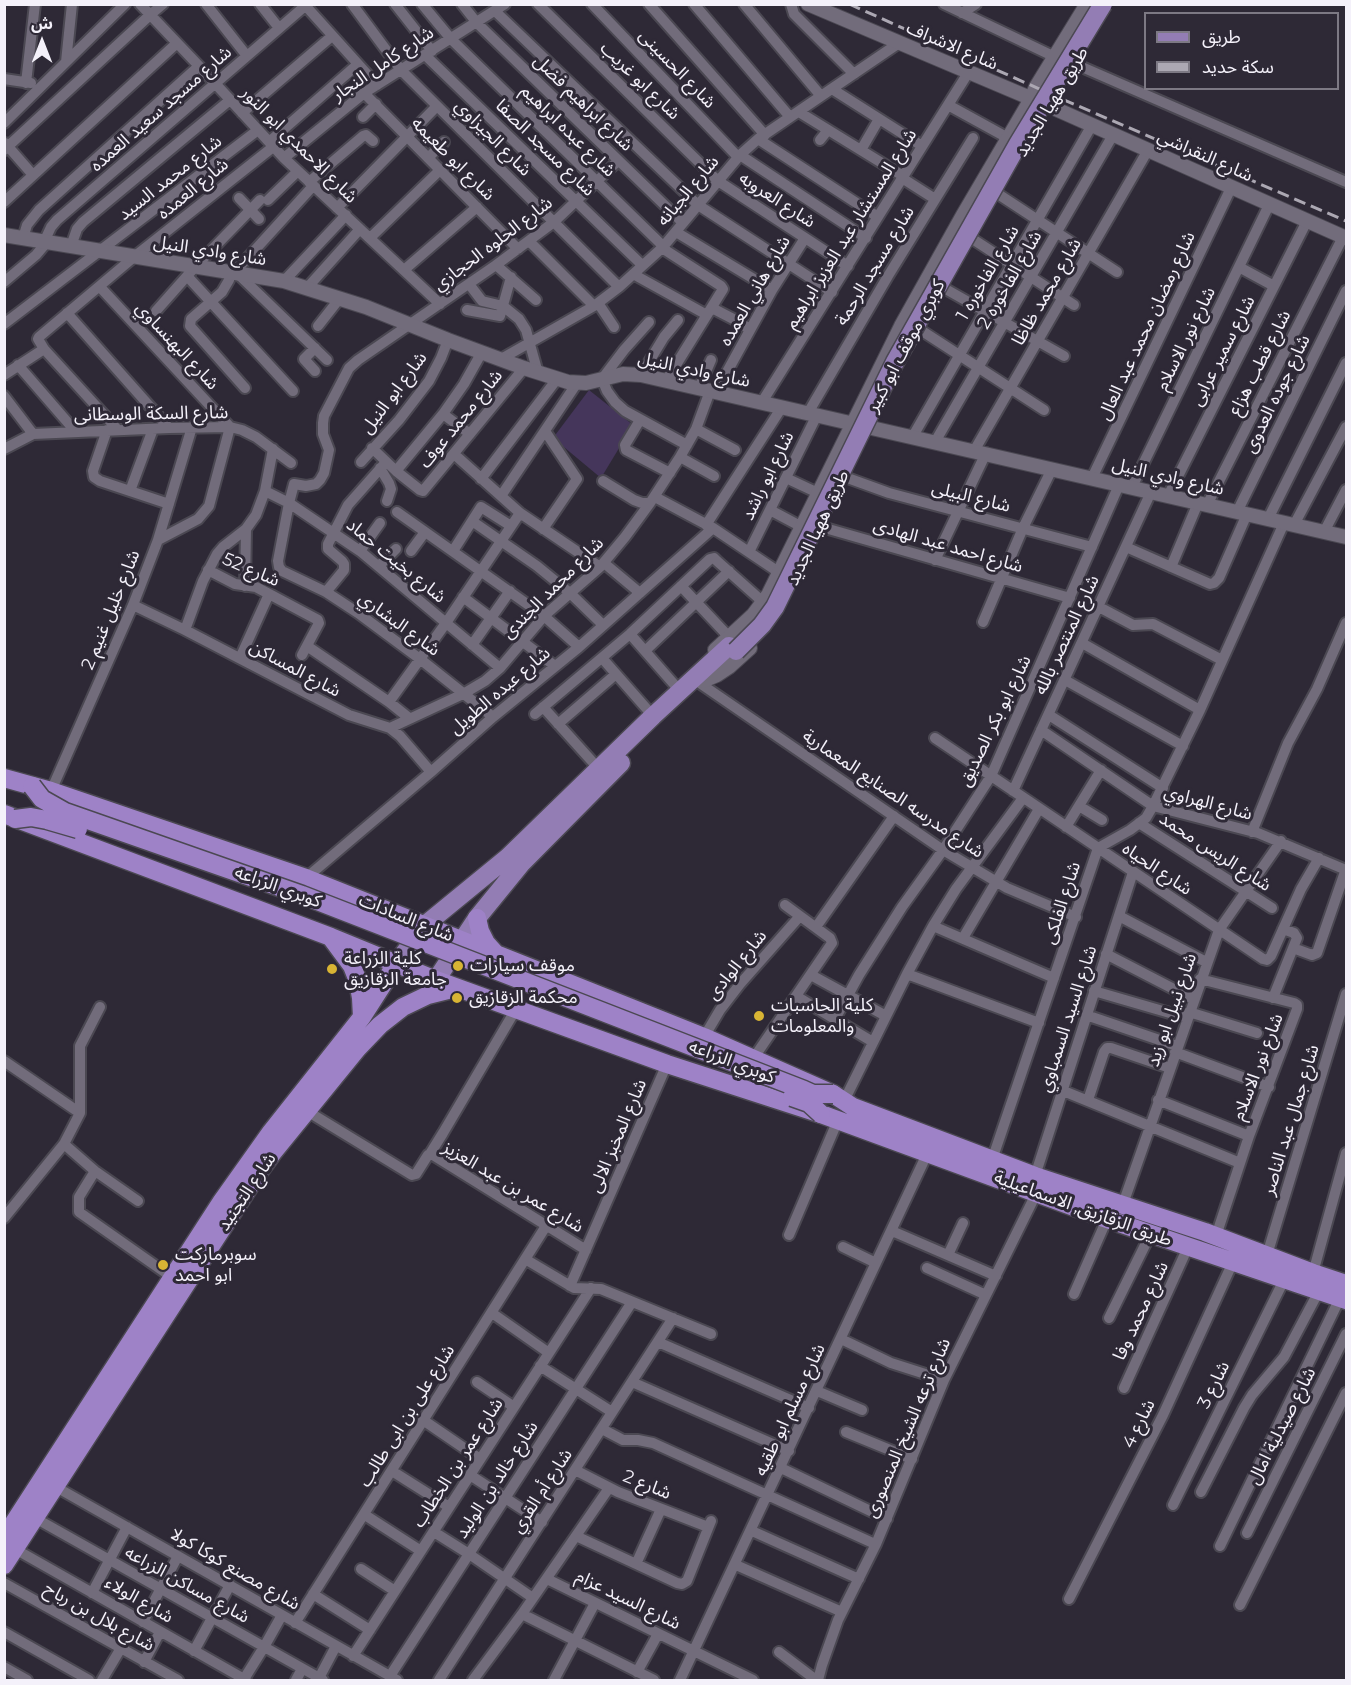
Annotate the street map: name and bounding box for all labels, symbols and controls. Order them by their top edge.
north arrow [12,12,72,72]
legend [1144,12,1339,90]
text: ش [31,14,53,33]
street label: شارع الاشراف [903,17,1001,75]
street label: شارع كامل النجار [328,22,438,106]
street label: شارع الحسينى [634,25,720,113]
text: طريق [1202,26,1241,48]
street label: شارع ابو غريب [596,38,684,124]
street label: شارع مسجد سعيد العمده [86,42,236,176]
street label: طريق ههيا الجديد [1011,43,1093,161]
street label: شارع ابراهيم فضل [529,50,637,156]
text: سكة حديد [1202,56,1274,78]
street label: شارع عبده ابراهيم [516,80,620,182]
street label: شارع الاحمدي ابو النور [236,82,362,208]
street label: شارع الجيزاوي [450,95,536,181]
street label: شارع مسجد الصفا [491,95,599,201]
street label: شارع ابو طعيمه [407,113,499,205]
street label: شارع المستشار عبد العزيز ابراهيم [780,125,922,333]
street label: شارع النقراشي [1154,125,1256,187]
street label: شارع محمد السيد [114,131,226,225]
street label: شارع الجبانه [652,151,724,231]
street label: شارع العمده [153,154,233,224]
street label: شارع العروبه [735,167,819,233]
street label: شارع الحلوه الحجازي [429,192,557,296]
street label: شارع مسجد الرحمة [831,202,919,330]
street label: شارع الفاخوره 1 [952,222,1024,324]
street label: شارع الفاخوره 2 [973,227,1047,333]
street label: شارع رمضان محمد عبد العال [1094,228,1200,424]
street label: شارع وادي النيل [152,231,268,271]
street label: شارع هاني العمده [715,232,795,350]
street label: شارع محمد ظاظا [1008,235,1086,349]
street label: كوبري موقف ابو كبير [862,276,950,416]
street label: شارع نور الاسلام [1152,284,1220,394]
street label: شارع سمير عرابى [1186,292,1260,410]
street label: شارع البهنساوي [131,297,223,395]
street label: شارع قطب هزاع [1224,307,1296,419]
street label: شارع جوده العدوى [1239,331,1315,457]
street label: شارع ابو النيل [356,348,432,438]
street label: شارع وادي النيل [636,348,752,392]
street label: شارع محمد عوف [415,365,507,473]
street label: شارع السكة الوسطانى [74,402,228,426]
street label: شارع ابو راشد [737,428,799,524]
street label: شارع وادي النيل [1110,454,1226,500]
street label: طريق ههيا الجديد [782,467,854,589]
street label: شارع البيلى [929,477,1013,517]
street label: شارع بخيت حماد [342,514,450,608]
street label: شارع احمد عبد الهادى [871,514,1025,578]
street label: شارع محمد الجندى [498,533,608,643]
street label: شارع خليل غنيم 2 [77,547,145,673]
street label: شارع 52 [219,548,283,592]
street label: شارع المنتصر بالله [1030,572,1104,698]
street label: شارع البشاري [354,587,444,661]
street label: شارع المساكن [246,636,344,702]
street label: شارع عبده الطويل [445,642,555,740]
street label: شارع ابو بكر الصديق [954,652,1036,790]
street label: شارع مدرسه الصنايع المعمارية [798,725,988,863]
street label: شارع الهراوي [1161,781,1255,825]
street label: شارع الريس محمد [1155,808,1275,896]
street label: شارع الحياه [1118,838,1196,900]
street label: شارع الفلكى [1039,859,1085,947]
street label: كوبري الزراعه [232,861,324,913]
street label: شارع السادات [356,889,456,947]
street label: شارع الوادى [702,926,772,1004]
street label: شارع السيد السمباوي [1034,943,1102,1095]
place label: كلية الزراعة جامعة الزقازيق [344,948,447,990]
street label: شارع نبيل ابو زيد [1142,950,1202,1070]
place label: موقف سيارات [470,955,575,977]
marker: موقف سيارات [451,959,465,973]
marker: كلية الزراعة جامعة الزقازيق [325,962,339,976]
place label: محكمة الزقازيق [469,987,578,1009]
marker: محكمة الزقازيق [450,991,464,1005]
place label: كلية الحاسبات والمعلومات [771,995,873,1038]
marker: كلية الحاسبات والمعلومات [752,1009,766,1023]
street label: شارع نور الاسلام [1228,1010,1288,1124]
street label: كوبري الزراعه [686,1036,778,1088]
street label: شارع جمال عبد الناصر [1258,1042,1324,1198]
street label: شارع المخبز الالى [584,1076,652,1196]
street label: شارع عمر بن عبد العزيز [439,1136,587,1238]
street label: شارع التجنيد [213,1149,281,1235]
street label: طريق الزقازيق, الاسماعيلية [991,1167,1175,1251]
place label: سوبرماركت ابو احمد [175,1244,257,1286]
marker: سوبرماركت ابو احمد [156,1258,170,1272]
street label: شارع محمد وفا [1109,1258,1173,1364]
street label: شارع ترعه الشيخ المنصورى [860,1335,956,1521]
street label: شارع مسلم ابو طقيه [750,1340,830,1480]
street label: شارع على بن ابى طالب [354,1341,460,1491]
street label: شارع 3 [1193,1358,1235,1412]
street label: شارع صيدلية امال [1243,1364,1321,1488]
street label: شارع عمر بن الخطاب [408,1394,508,1532]
street label: شارع 4 [1118,1396,1160,1452]
street label: شارع خالد بن الوليد [451,1417,543,1543]
street label: شارع أم القري [507,1445,577,1537]
street label: شارع 2 [620,1466,674,1504]
street label: شارع مصنع كوكا كولا [166,1523,304,1615]
street label: شارع مساكن الزراعه [121,1542,253,1628]
street label: شارع السيد عزام [572,1565,684,1635]
street label: شارع الولاء [101,1572,177,1628]
street label: شارع بلال بن رباح [40,1578,158,1656]

